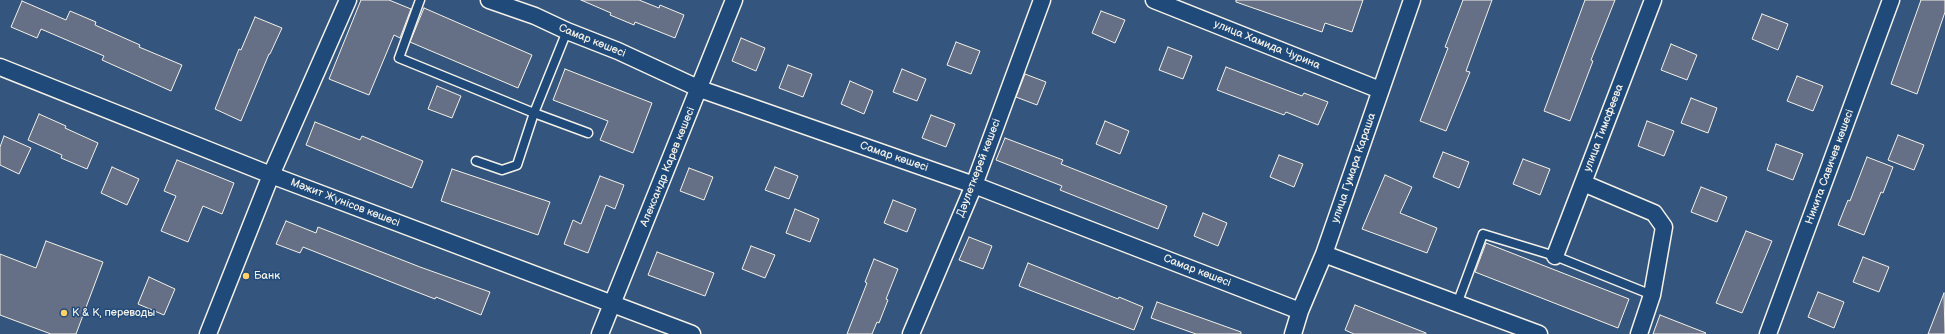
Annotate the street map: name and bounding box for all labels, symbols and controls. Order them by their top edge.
street label: улица Хамида Чурина [1212,18,1322,72]
street label: Самар көшесі [556,22,628,60]
street label: улица Тимофеева [1581,82,1627,174]
street label: Александр Карев көшесі [638,105,698,229]
street label: Никита Савичев көшесі [1803,108,1857,226]
street label: улица Гумара Караша [1329,111,1379,225]
street label: Дәулеткерей көшесі [954,117,1004,219]
street label: Самар көшесі [858,139,930,175]
street label: Мәжит Жүнісов көшесі [288,176,402,230]
street label: Самар көшесі [1161,252,1233,290]
place label: Банк [254,269,280,283]
marker: Банк [241,271,251,281]
place label: K & K, переводы [72,306,155,320]
marker: K & K, переводы [59,308,69,318]

